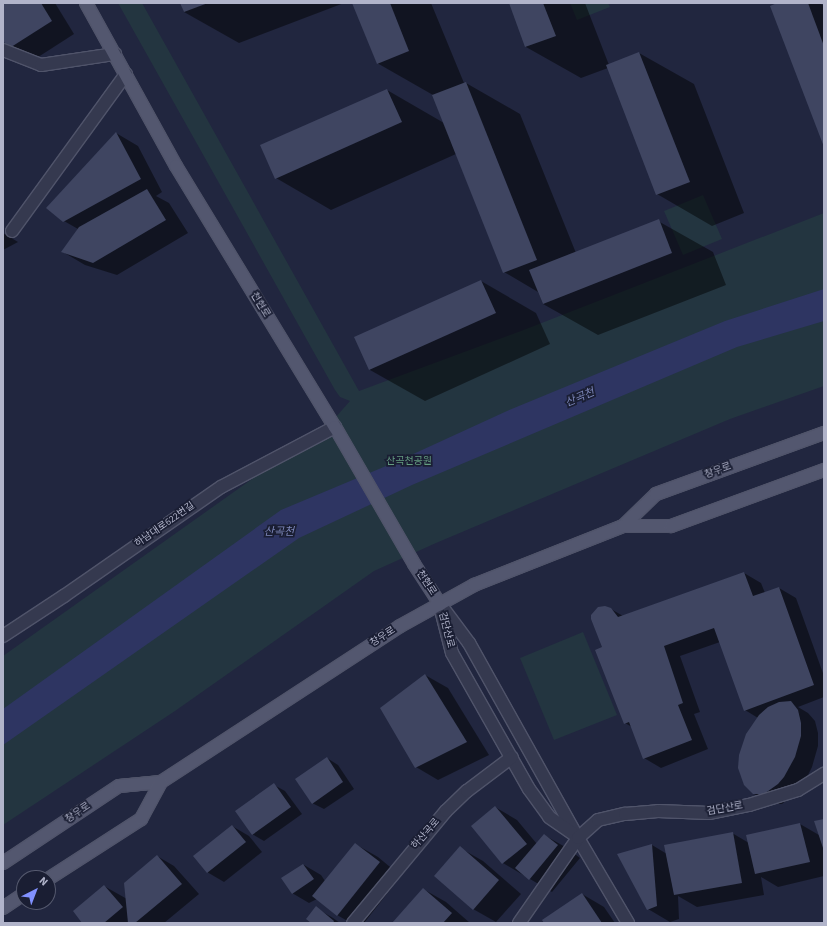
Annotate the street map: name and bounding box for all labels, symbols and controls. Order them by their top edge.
street label: 천현로 [248,290,272,320]
water label: 산곡천 [563,386,597,410]
park label: 산곡천공원 [386,456,432,468]
street label: 창우로 [703,461,733,481]
street label: 하남대로622번길 [133,500,197,550]
water label: 산곡천 [264,525,294,539]
street label: 천현로 [413,568,439,598]
street label: 검단산로 [436,611,456,649]
street label: 창우로 [368,624,398,650]
street label: 창우로 [63,800,93,826]
street label: 검단산로 [706,800,744,818]
street label: 하산곡로 [409,816,443,852]
north arrow [16,870,56,910]
text: N [36,873,51,889]

